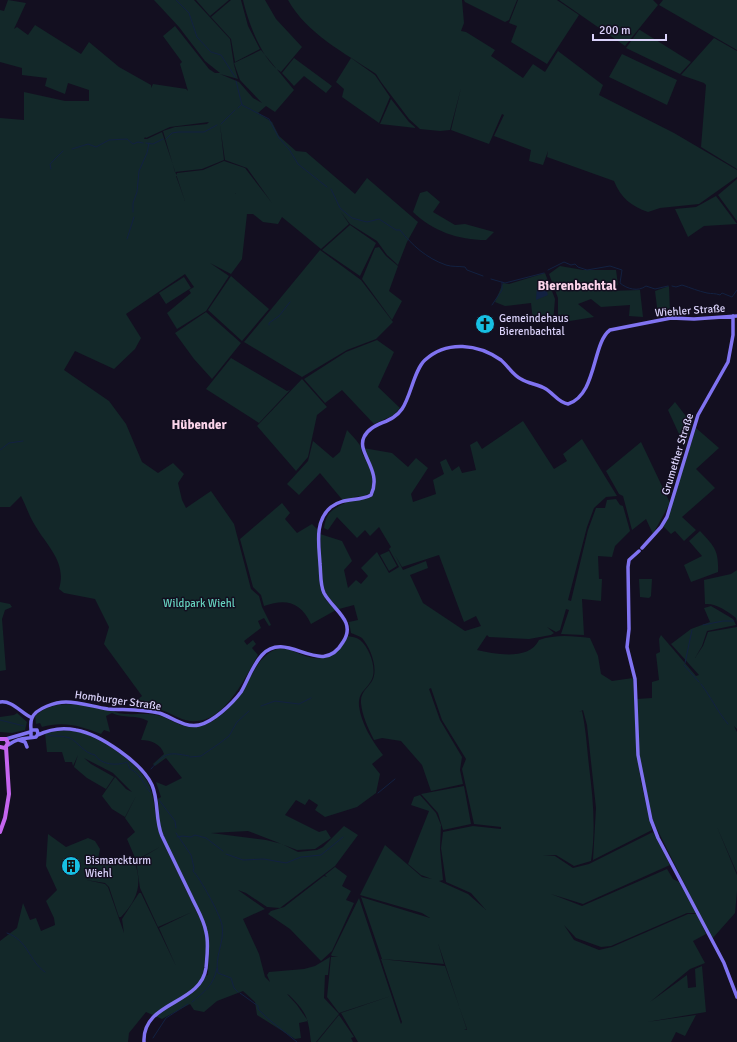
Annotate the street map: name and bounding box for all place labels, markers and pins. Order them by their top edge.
place label: Gemeindehaus Bierenbachtal [499,312,569,338]
church icon: Gemeindehaus Bierenbachtal [474,313,496,335]
place label: Bismarckturm Wiehl [85,854,151,880]
building icon: Bismarckturm Wiehl [60,855,82,877]

